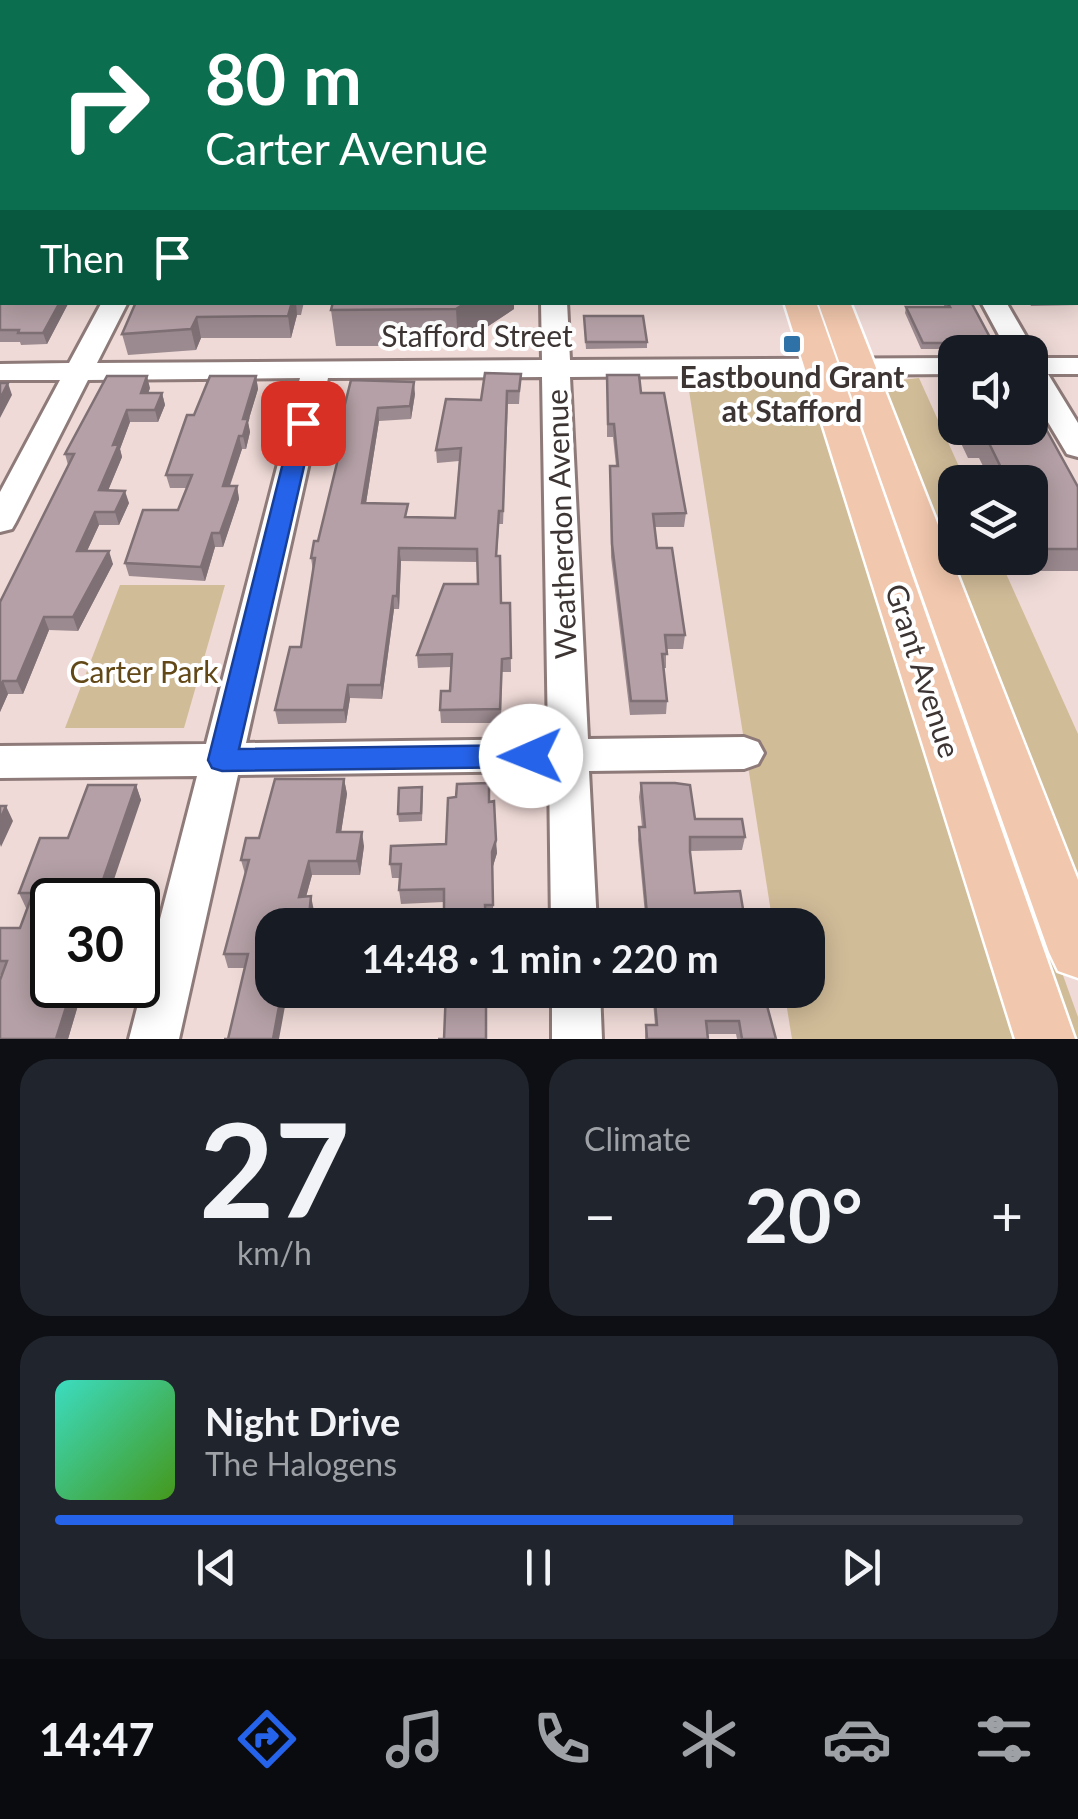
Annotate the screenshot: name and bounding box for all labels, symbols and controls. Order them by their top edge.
text: 80 m [205,36,362,120]
icon: right [40,40,170,170]
text: Carter Avenue [205,121,488,175]
icon: arrive [145,230,200,285]
text: Then [40,235,125,281]
street label: Stafford Street [381,317,573,353]
marker: Eastbound Grant at Stafford [781,333,803,355]
map controls [938,335,1048,575]
button: sound [938,335,1048,445]
place label: Eastbound Grant at Stafford [680,358,904,428]
pin [261,381,346,466]
street label: Weatherdon Avenue [537,388,583,660]
icon: arrive [276,396,331,451]
button: layers [938,465,1048,575]
street label: Grant Avenue [879,579,969,762]
park label: Carter Park [70,653,219,689]
position arrow [479,704,583,808]
speed limit sign: 30 [30,878,160,1008]
text: 14:48 · 1 min · 220 m [361,935,719,981]
text: 27 [199,1090,350,1246]
text: Climate [584,1119,691,1158]
text: 20° [744,1169,863,1259]
text: − [584,1182,616,1248]
text: + [991,1182,1023,1248]
text: km/h [237,1233,312,1272]
text: Night Drive [205,1398,400,1444]
text: The Halogens [205,1444,397,1483]
icon: previous [189,1540,244,1595]
icon: pause [511,1540,566,1595]
icon: next [834,1540,889,1595]
icon: directions [232,1704,302,1774]
icon: music [380,1704,450,1774]
icon: phone [527,1704,597,1774]
icon: climate [674,1704,744,1774]
icon: car [822,1704,892,1774]
icon: filters [969,1704,1039,1774]
text: 14:47 [39,1712,155,1766]

